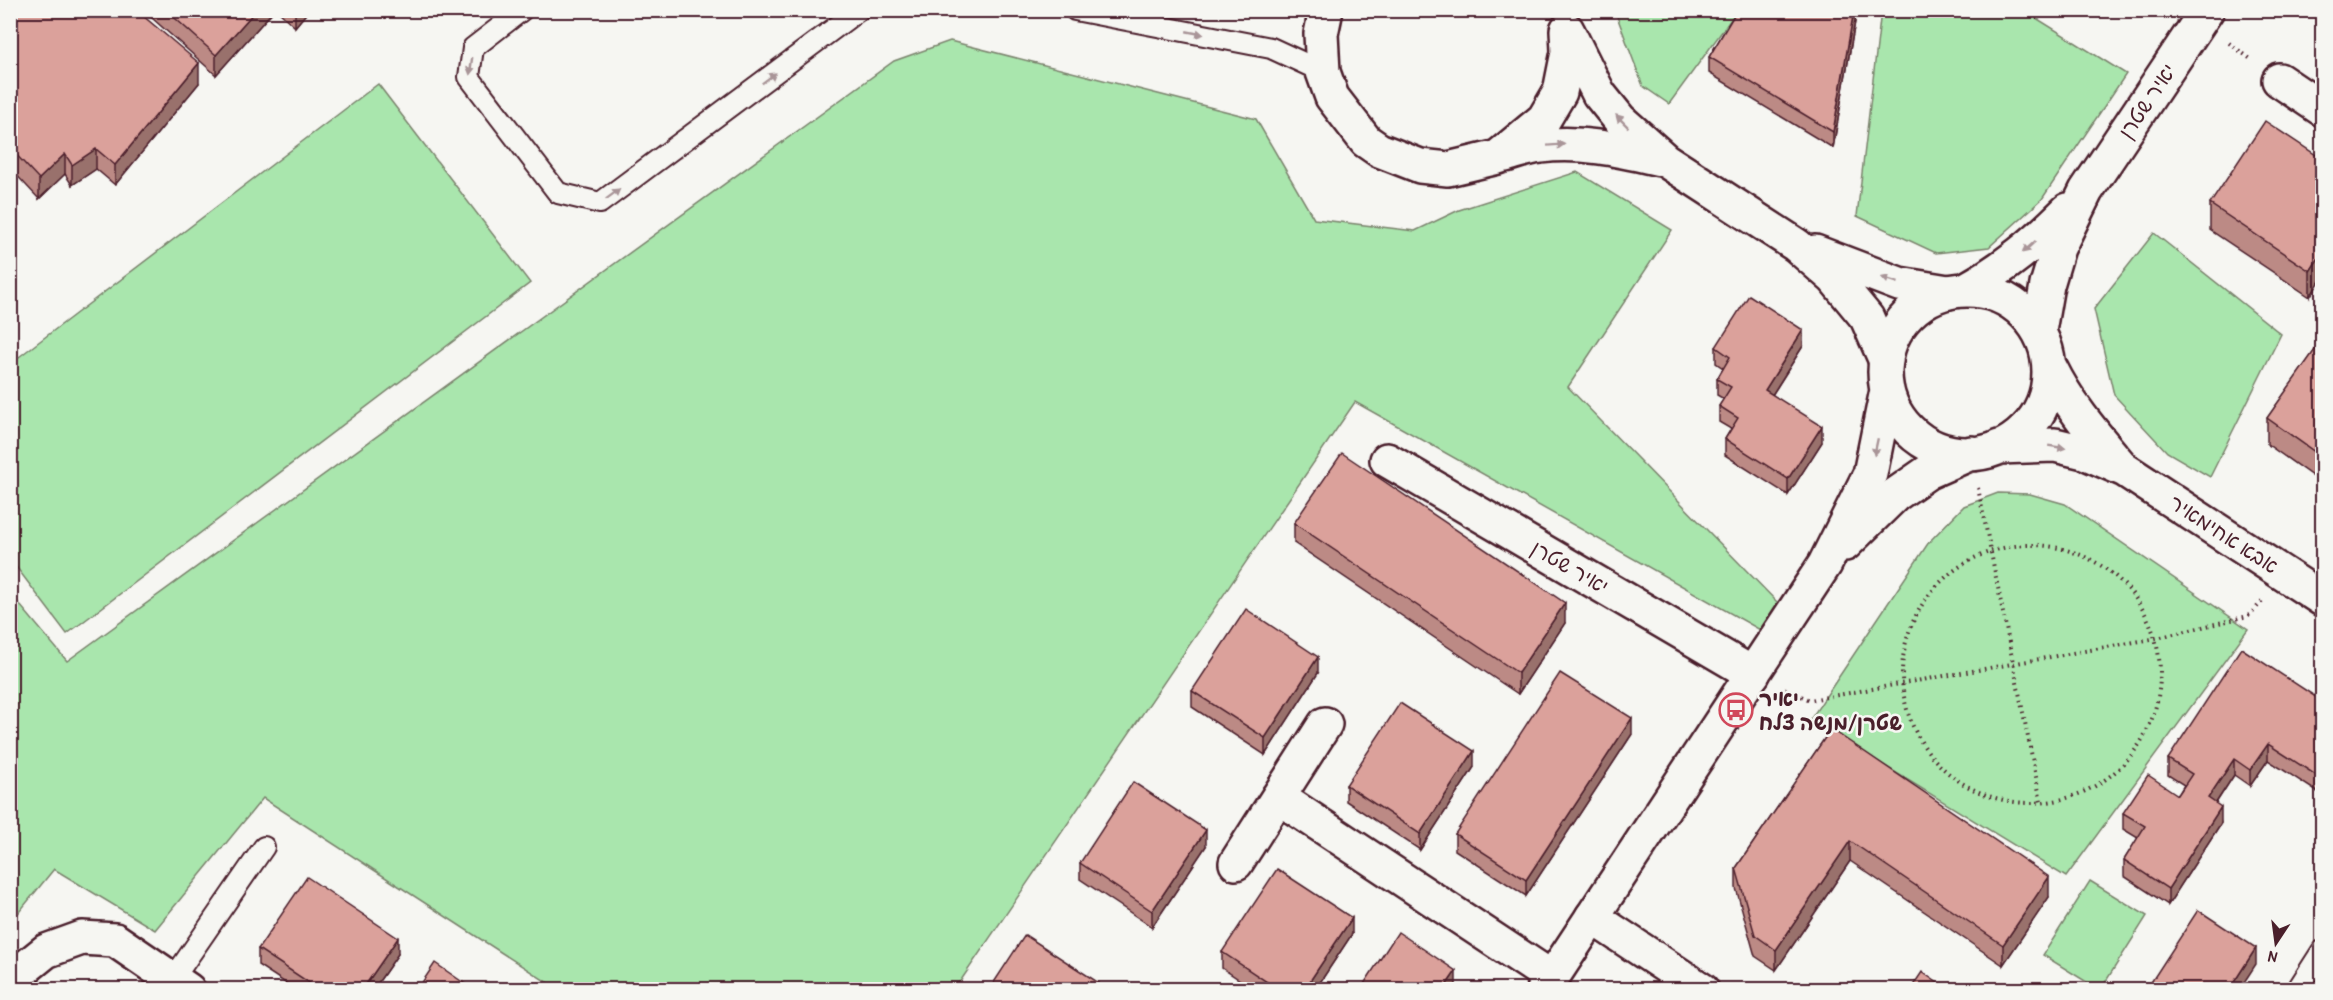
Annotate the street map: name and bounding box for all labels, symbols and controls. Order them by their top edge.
one-way arrow [1185,29,1204,38]
one-way arrow [466,57,476,76]
street label: יאיר שטרן [2111,58,2183,144]
one-way arrow [762,72,777,84]
one-way arrow [1615,114,1629,128]
one-way arrow [1546,140,1565,150]
one-way arrow [604,188,620,200]
one-way arrow [2022,240,2037,254]
one-way arrow [1881,275,1899,285]
one-way arrow [1870,438,1880,456]
one-way arrow [2048,442,2067,451]
street label: אבא אחימאיר [2164,488,2284,580]
street label: יאיר שטרן [1526,533,1614,601]
place label: יאיר שטרן/מנשה צלח [1759,684,1902,737]
bus stop icon: יאיר שטרן/מנשה צלח [1718,692,1754,728]
north arrow [2246,913,2306,973]
text: N [2266,946,2279,969]

